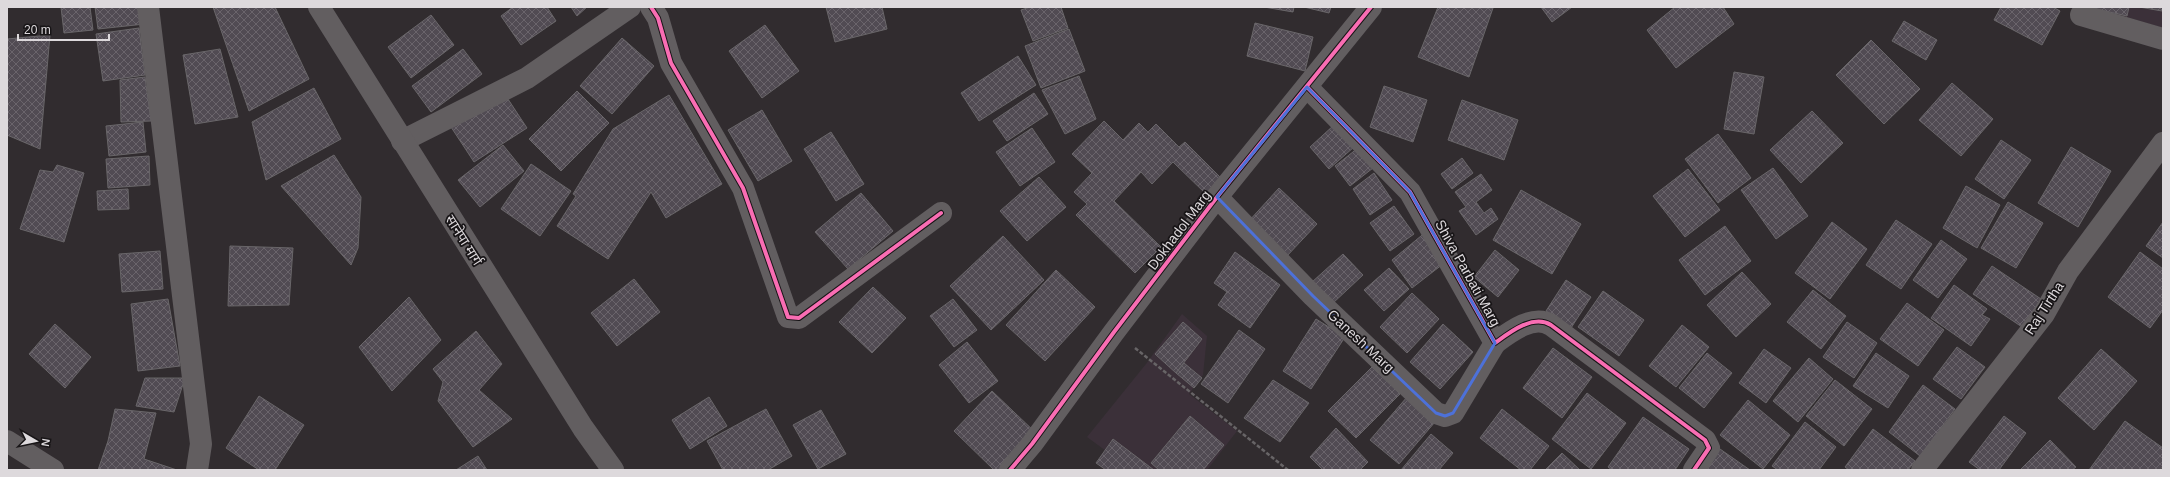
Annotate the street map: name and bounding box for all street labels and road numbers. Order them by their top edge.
street label: Dokhadol Marg [1144,187,1214,273]
street label: सानेपा मार्ग [442,211,487,269]
street label: Shiva Parbati Marg [1432,217,1504,329]
street label: Raj Tirtha [2021,278,2067,337]
street label: Ganesh Marg [1325,306,1397,376]

